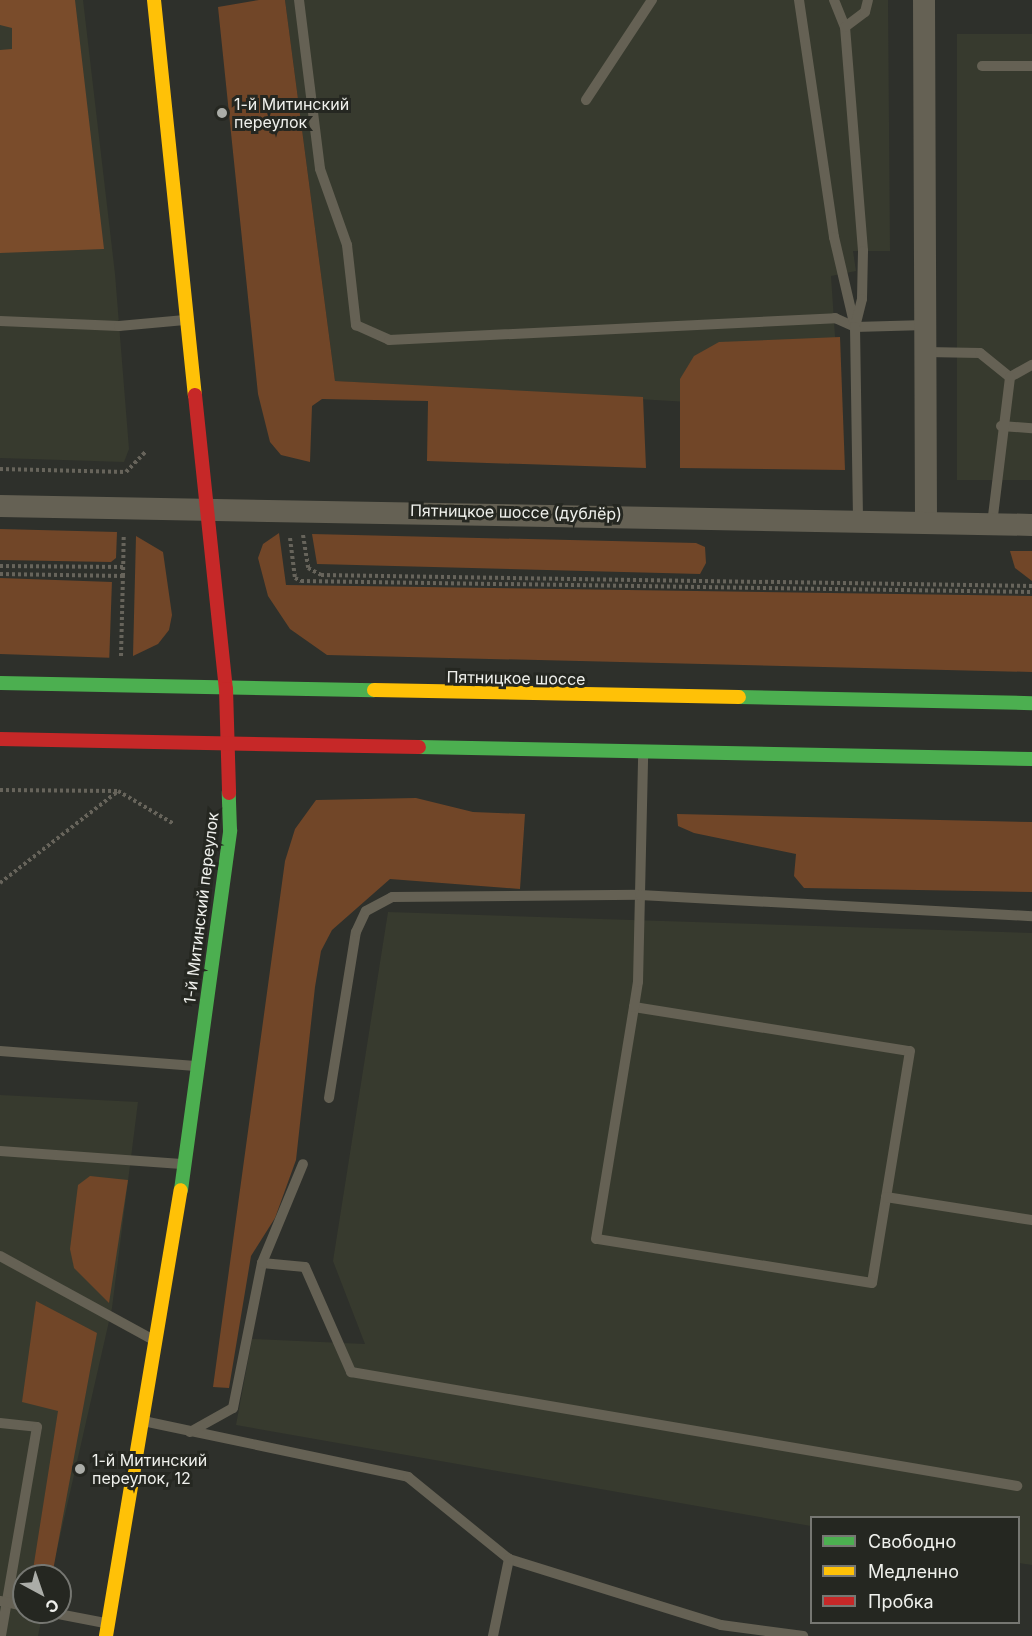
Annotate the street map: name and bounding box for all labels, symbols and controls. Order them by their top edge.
place label: 1-й Митинский переулок [234,94,349,132]
marker: 1-й Митинский переулок [215,106,229,120]
street label: Пятницкое шоссе (дублёр) [410,501,622,523]
street label: Пятницкое шоссе [446,667,586,689]
street label: 1-й Митинский переулок [180,811,222,1005]
place label: 1-й Митинский переулок, 12 [92,1450,207,1488]
marker: 1-й Митинский переулок, 12 [73,1462,87,1476]
legend [810,1516,1020,1624]
text: Свободно [868,1531,956,1552]
text: Медленно [868,1561,959,1582]
north arrow [12,1564,72,1624]
text: Пробка [868,1591,934,1612]
text: С [41,1595,63,1618]

